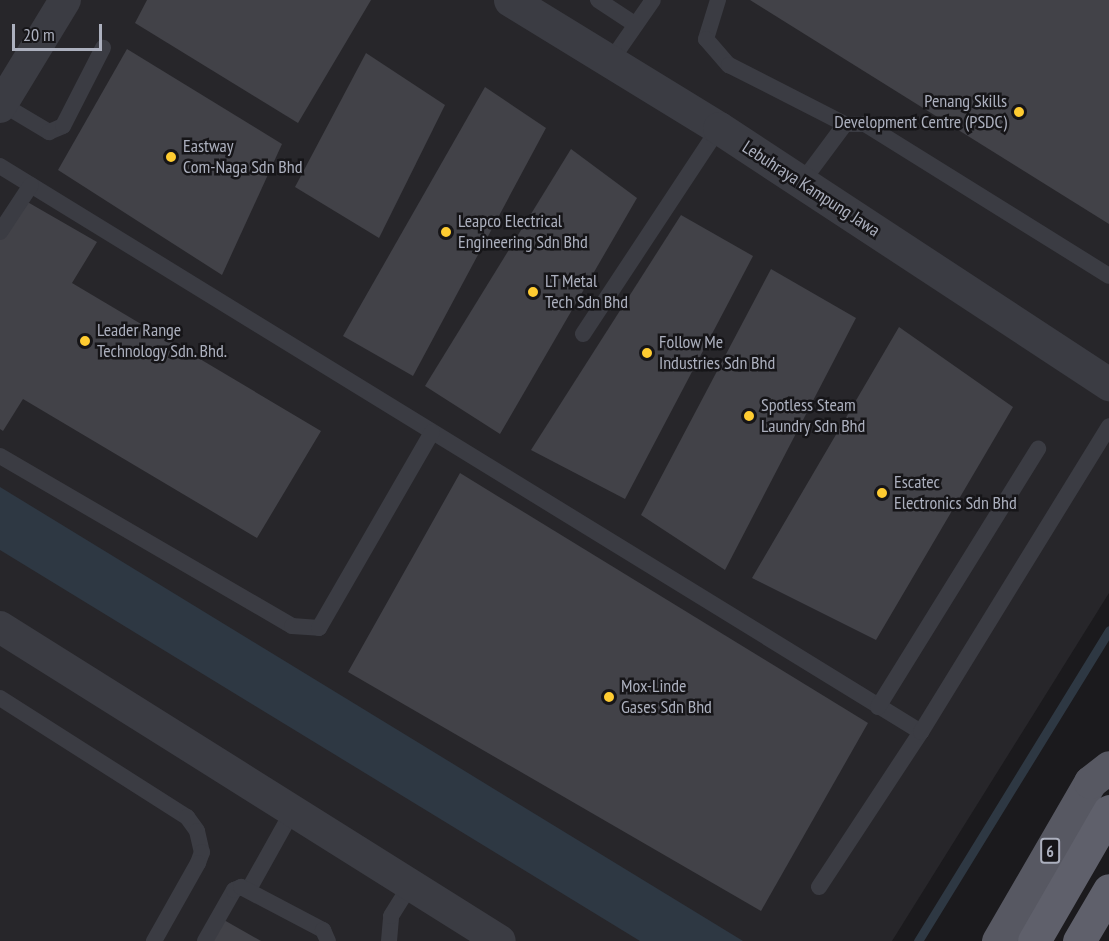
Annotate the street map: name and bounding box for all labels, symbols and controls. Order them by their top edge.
scale bar [15,12,105,50]
text: 20 m [23,23,55,46]
place label: Penang Skills Development Centre (PSDC) [834,91,1007,134]
marker: Penang Skills Development Centre (PSDC) [1012,105,1026,119]
place label: Eastway Com-Naga Sdn Bhd [183,136,303,178]
street label: Lebuhraya Kampung Jawa [738,137,884,241]
marker: Eastway Com-Naga Sdn Bhd [164,150,178,164]
place label: Leapco Electrical Engineering Sdn Bhd [458,211,588,254]
marker: Leapco Electrical Engineering Sdn Bhd [439,225,453,239]
place label: LT Metal Tech Sdn Bhd [545,271,628,314]
marker: LT Metal Tech Sdn Bhd [526,285,540,299]
place label: Leader Range Technology Sdn. Bhd. [97,320,229,362]
place label: Follow Me Industries Sdn Bhd [659,332,775,374]
marker: Leader Range Technology Sdn. Bhd. [78,334,92,348]
marker: Follow Me Industries Sdn Bhd [640,346,654,360]
place label: Spotless Steam Laundry Sdn Bhd [761,395,866,438]
marker: Spotless Steam Laundry Sdn Bhd [742,409,756,423]
place label: Escatec Electronics Sdn Bhd [894,472,1017,514]
marker: Escatec Electronics Sdn Bhd [875,486,889,500]
place label: Mox-Linde Gases Sdn Bhd [621,676,712,718]
marker: Mox-Linde Gases Sdn Bhd [602,690,616,704]
road number: 6 [1040,838,1060,864]

